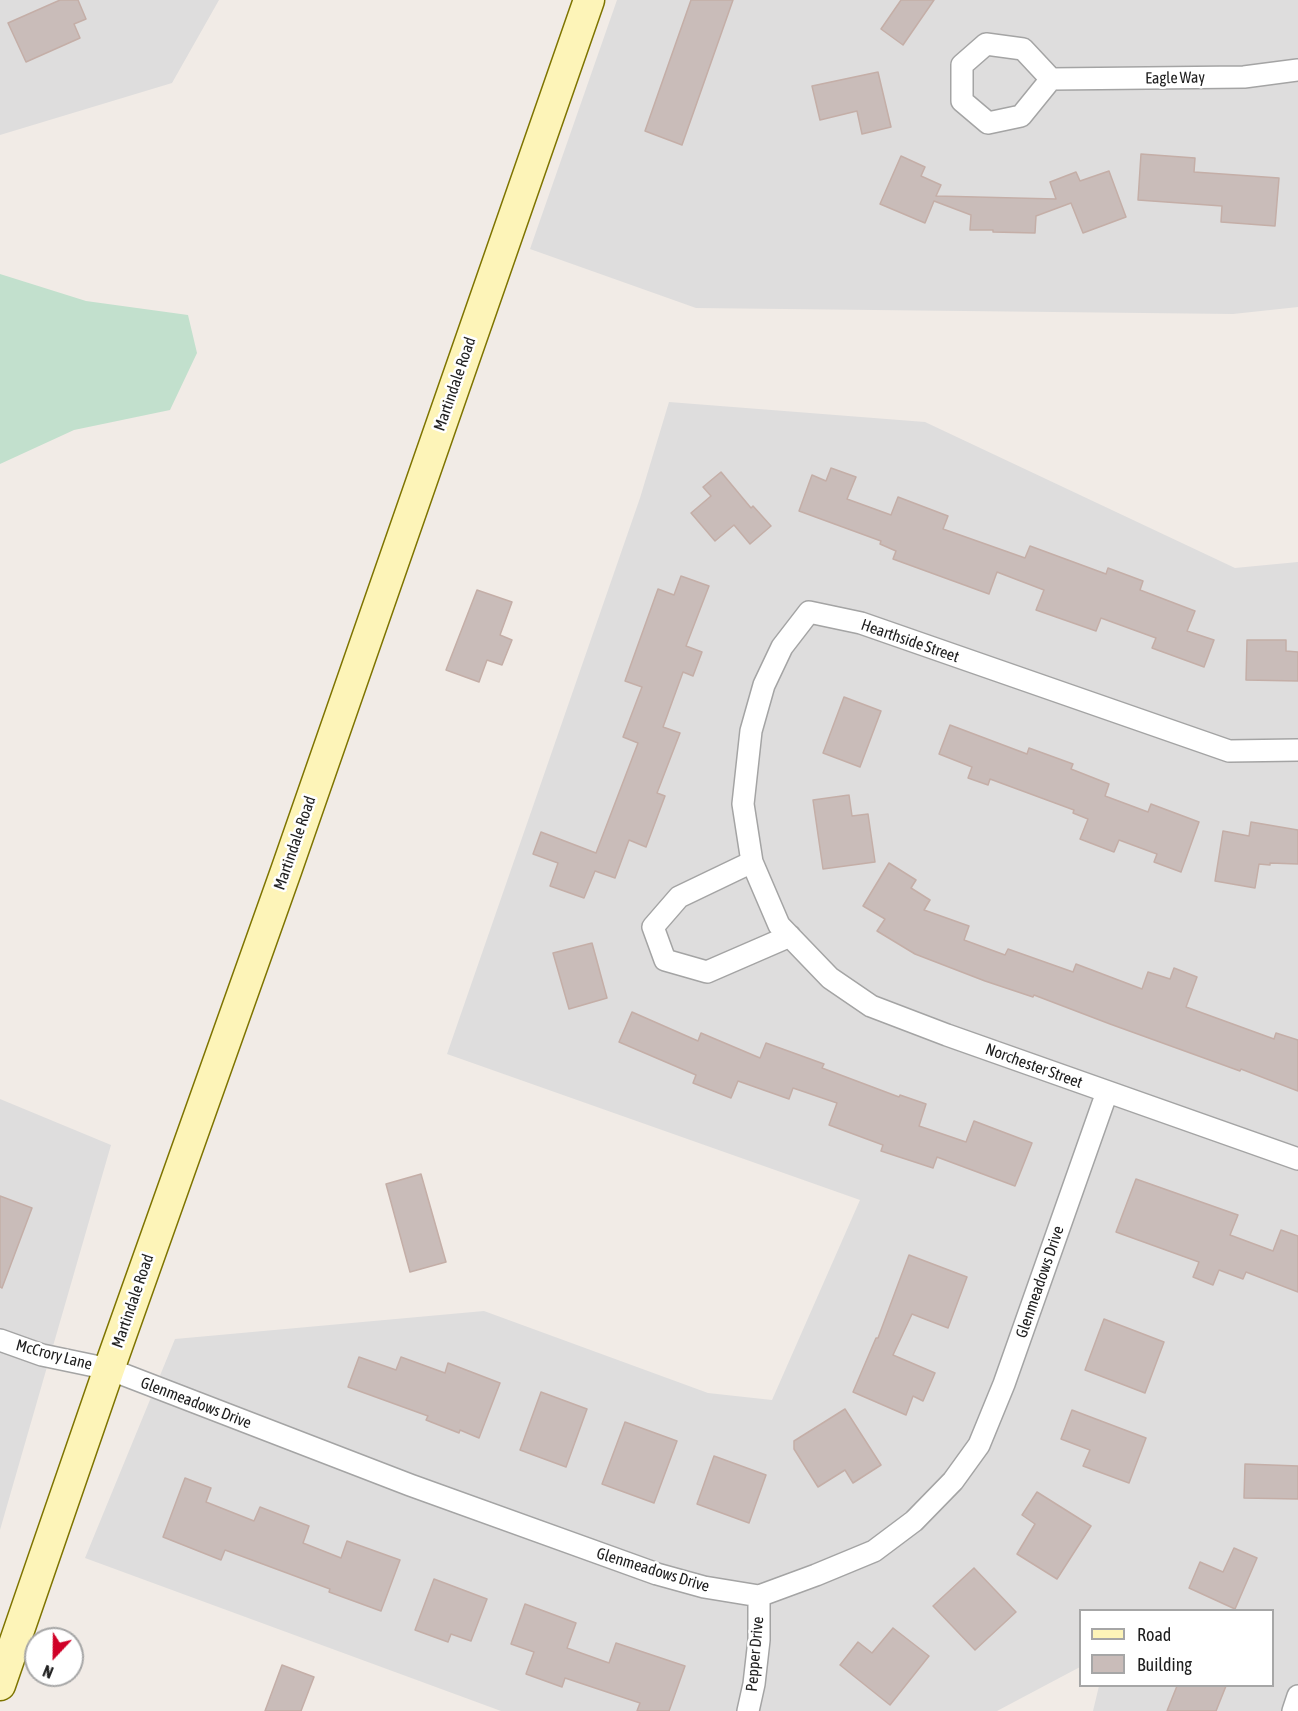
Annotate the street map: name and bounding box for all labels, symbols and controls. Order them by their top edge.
street label: Eagle Way [1145,68,1205,88]
street label: Martindale Road [430,335,480,433]
street label: Hearthside Street [858,615,962,667]
street label: Martindale Road [270,794,320,892]
street label: Norchester Street [983,1040,1085,1092]
street label: Glenmeadows Drive [1012,1223,1068,1341]
street label: Martindale Road [108,1252,158,1350]
street label: McCrory Lane [14,1336,94,1374]
street label: Glenmeadows Drive [138,1373,254,1433]
street label: Glenmeadows Drive [594,1544,712,1596]
legend [1079,1609,1274,1687]
street label: Pepper Drive [742,1616,768,1692]
text: Road [1137,1624,1171,1645]
north arrow [24,1627,84,1687]
text: Building [1137,1654,1192,1675]
text: N [40,1662,56,1682]

